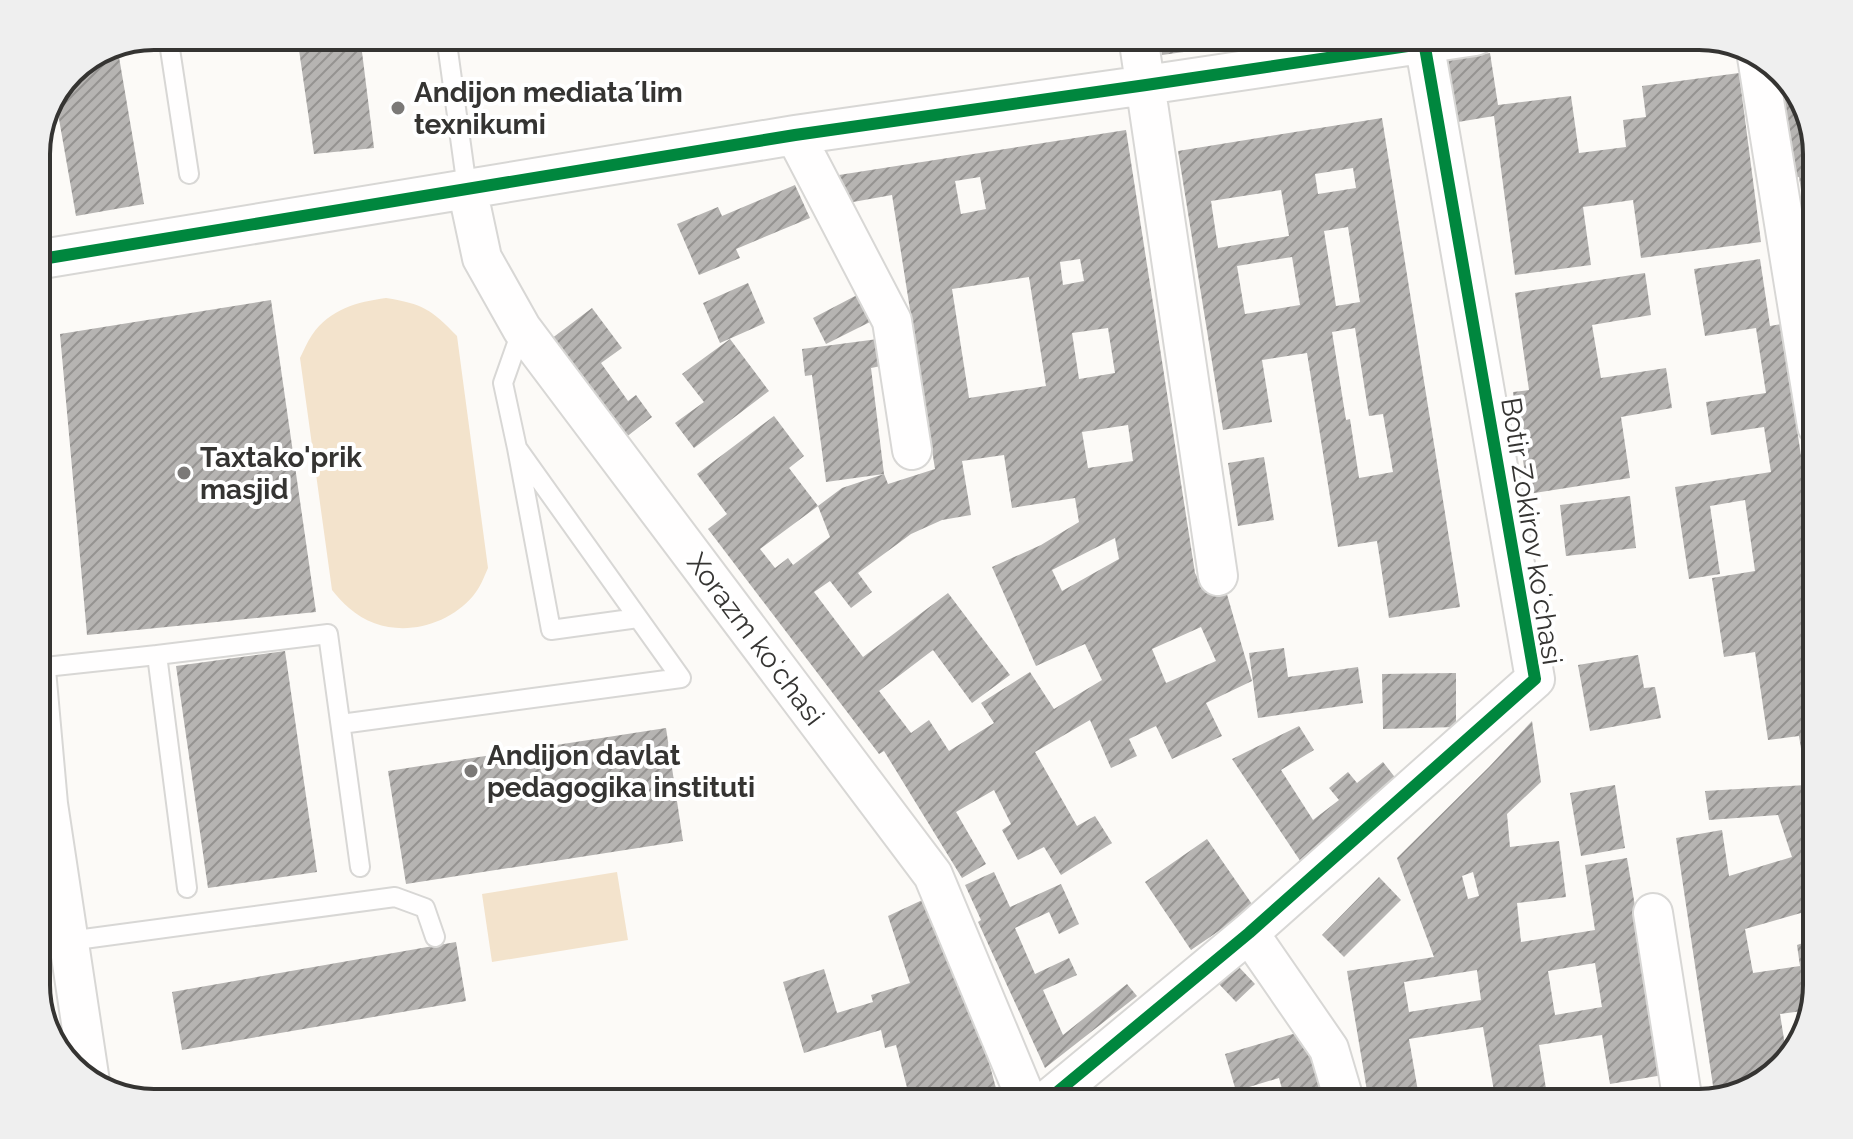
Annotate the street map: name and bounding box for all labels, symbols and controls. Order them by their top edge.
place label: Andijon mediataʼlim texnikumi [414,76,683,141]
marker: Andijon mediataʼlim texnikumi [389,99,407,117]
street label: Botir Zokirov koʻchasi [1494,395,1569,667]
place label: Taxtako'prik masjid [200,441,362,506]
marker: Taxtako'prik masjid [175,464,193,482]
street label: Xorazm koʻchasi [680,547,831,732]
place label: Andijon davlat pedagogika instituti [487,739,755,804]
marker: Andijon davlat pedagogika instituti [462,762,480,780]

